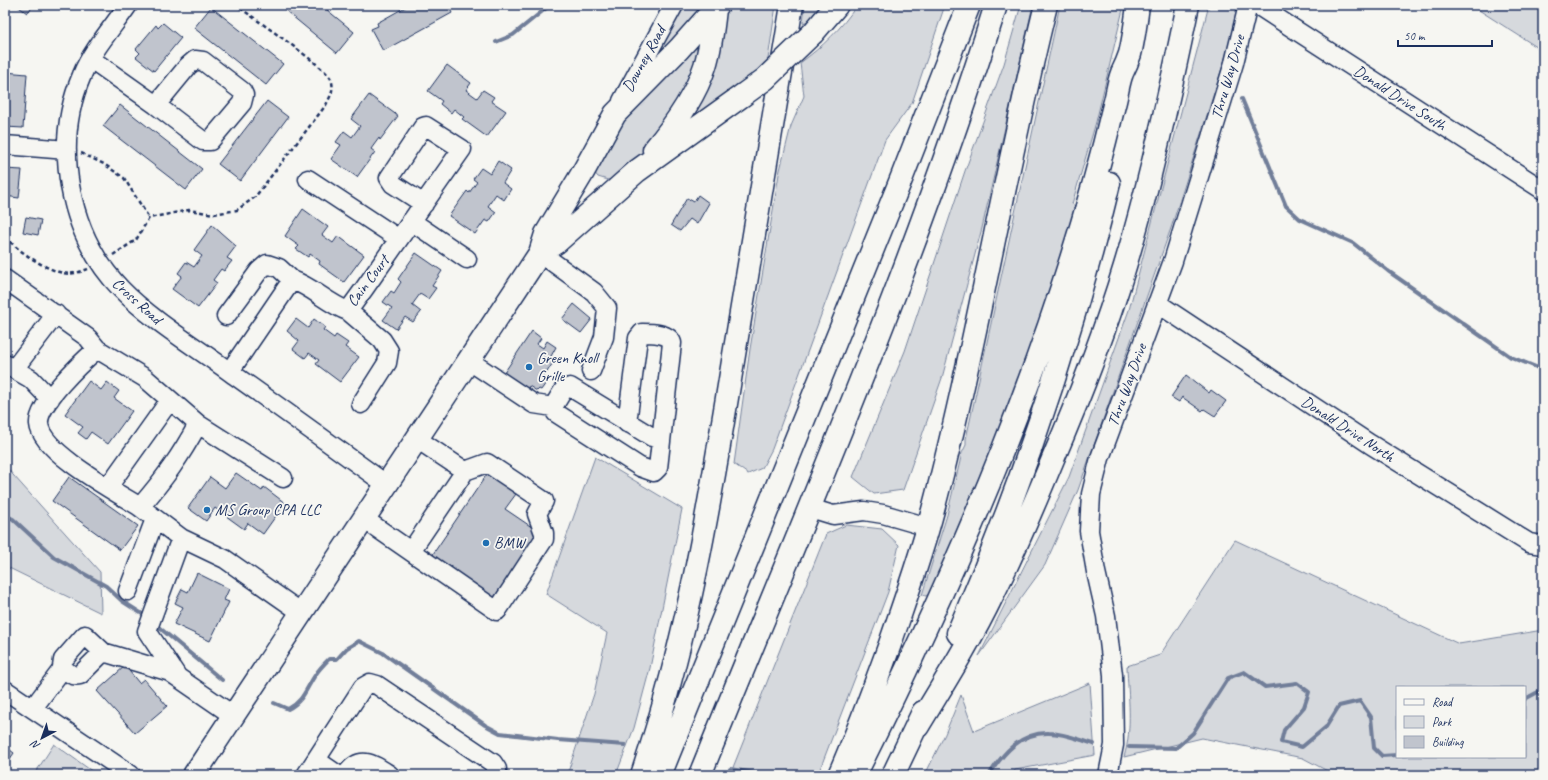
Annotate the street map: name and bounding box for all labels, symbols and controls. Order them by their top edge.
street label: Downey Road [618,20,672,95]
scale bar [1398,22,1492,48]
text: 50 m [1404,28,1426,44]
street label: Thru Way Drive [1206,31,1250,121]
street label: Donald Drive South [1350,61,1451,136]
street label: Cain Court [342,249,395,311]
street label: Cross Road [108,273,168,330]
street label: Thru Way Drive [1103,339,1152,429]
place label: Green Knoll Grille [537,348,601,386]
marker: Green Knoll Grille [524,362,534,372]
street label: Donald Drive North [1298,391,1399,467]
place label: MS Group CPA LLC [215,500,322,520]
marker: MS Group CPA LLC [202,505,212,515]
place label: BMW [494,533,527,553]
marker: BMW [481,538,491,548]
legend [1396,686,1526,758]
text: Road [1432,694,1454,710]
text: Park [1432,714,1453,730]
north arrow [22,718,62,758]
text: Building [1432,734,1464,750]
text: N [27,737,43,753]

